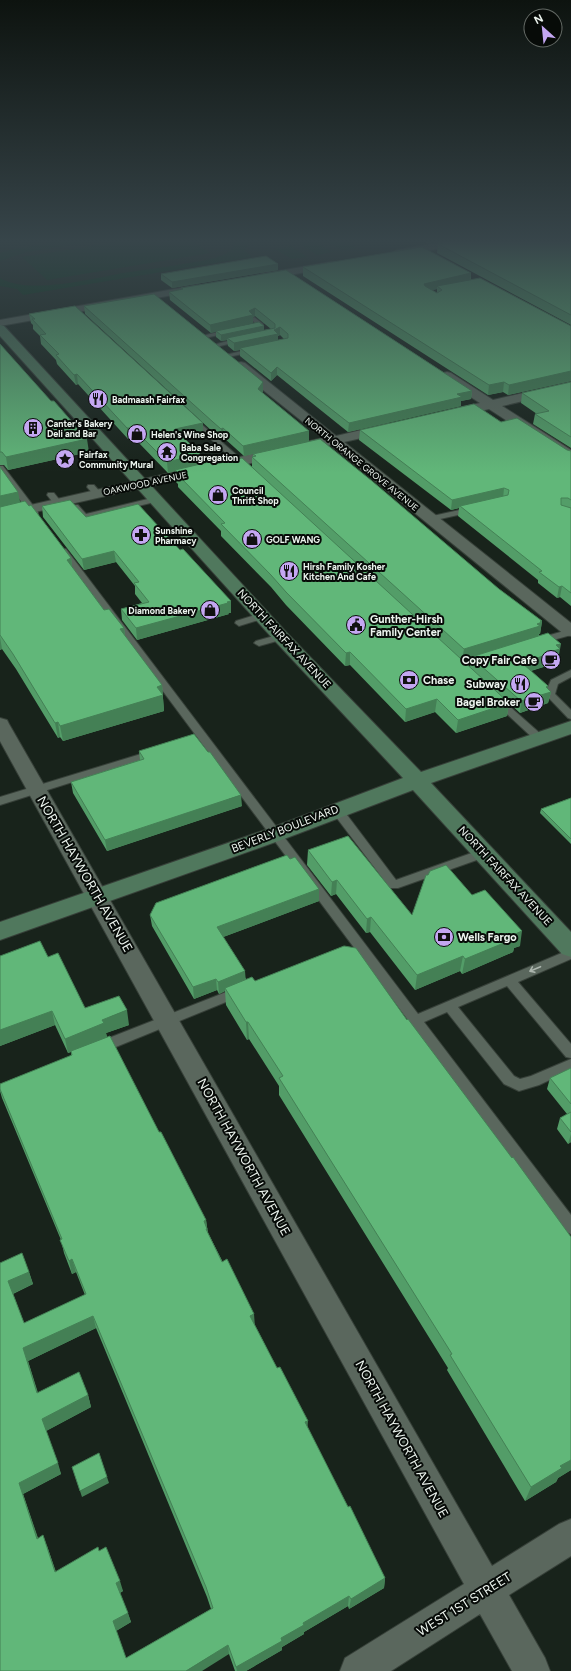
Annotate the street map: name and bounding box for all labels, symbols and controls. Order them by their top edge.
north arrow [523,8,563,48]
text: N [532,12,545,27]
restaurant icon: Badmaash Fairfax [87,388,109,410]
place label: Badmaash Fairfax [112,394,185,405]
street label: NORTH ORANGE GROVE AVENUE [303,415,421,513]
building icon: Canter's Bakery Deli and Bar [22,417,44,439]
place label: Canter's Bakery Deli and Bar [47,418,113,439]
shop icon: Helen's Wine Shop [126,423,148,445]
place label: Helen's Wine Shop [151,429,229,440]
temple icon: Baba Sale Congregation [156,441,178,463]
place label: Baba Sale Congregation [181,442,238,463]
place icon: Fairfax Community Mural [54,448,76,470]
place label: Fairfax Community Mural [79,449,153,470]
street label: OAKWOOD AVENUE [102,469,188,497]
shop icon: Council Thrift Shop [207,484,229,506]
place label: Council Thrift Shop [232,485,279,506]
pharmacy icon: Sunshine Pharmacy [130,524,152,546]
place label: Sunshine Pharmacy [155,525,197,546]
shop icon: GOLF WANG [241,528,263,550]
place label: GOLF WANG [266,534,320,545]
restaurant icon: Hirsh Family Kosher Kitchen And Cafe [278,560,300,582]
place label: Hirsh Family Kosher Kitchen And Cafe [303,561,386,582]
street label: NORTH FAIRFAX AVENUE [235,587,333,691]
shop icon: Diamond Bakery [199,599,221,621]
place label: Diamond Bakery [128,605,197,616]
place label: Gunther-Hirsh Family Center [370,613,443,639]
public building icon: Gunther-Hirsh Family Center [345,614,367,636]
cafe icon: Copy Fair Cafe [540,649,562,671]
place label: Copy Fair Cafe [462,654,537,667]
bank icon: Chase [398,669,420,691]
restaurant icon: Subway [509,673,531,695]
place label: Chase [423,674,454,687]
place label: Subway [466,678,507,691]
cafe icon: Bagel Broker [523,691,545,713]
place label: Bagel Broker [456,696,521,709]
street label: NORTH HAYWORTH AVENUE [34,793,136,955]
street label: BEVERLY BOULEVARD [230,802,341,855]
street label: NORTH FAIRFAX AVENUE [456,824,554,928]
bank icon: Wells Fargo [433,926,455,948]
place label: Wells Fargo [458,931,517,944]
one-way arrow [530,966,542,973]
street label: NORTH HAYWORTH AVENUE [194,1076,294,1238]
street label: NORTH HAYWORTH AVENUE [352,1358,452,1520]
street label: WEST 1ST STREET [414,1569,515,1639]

